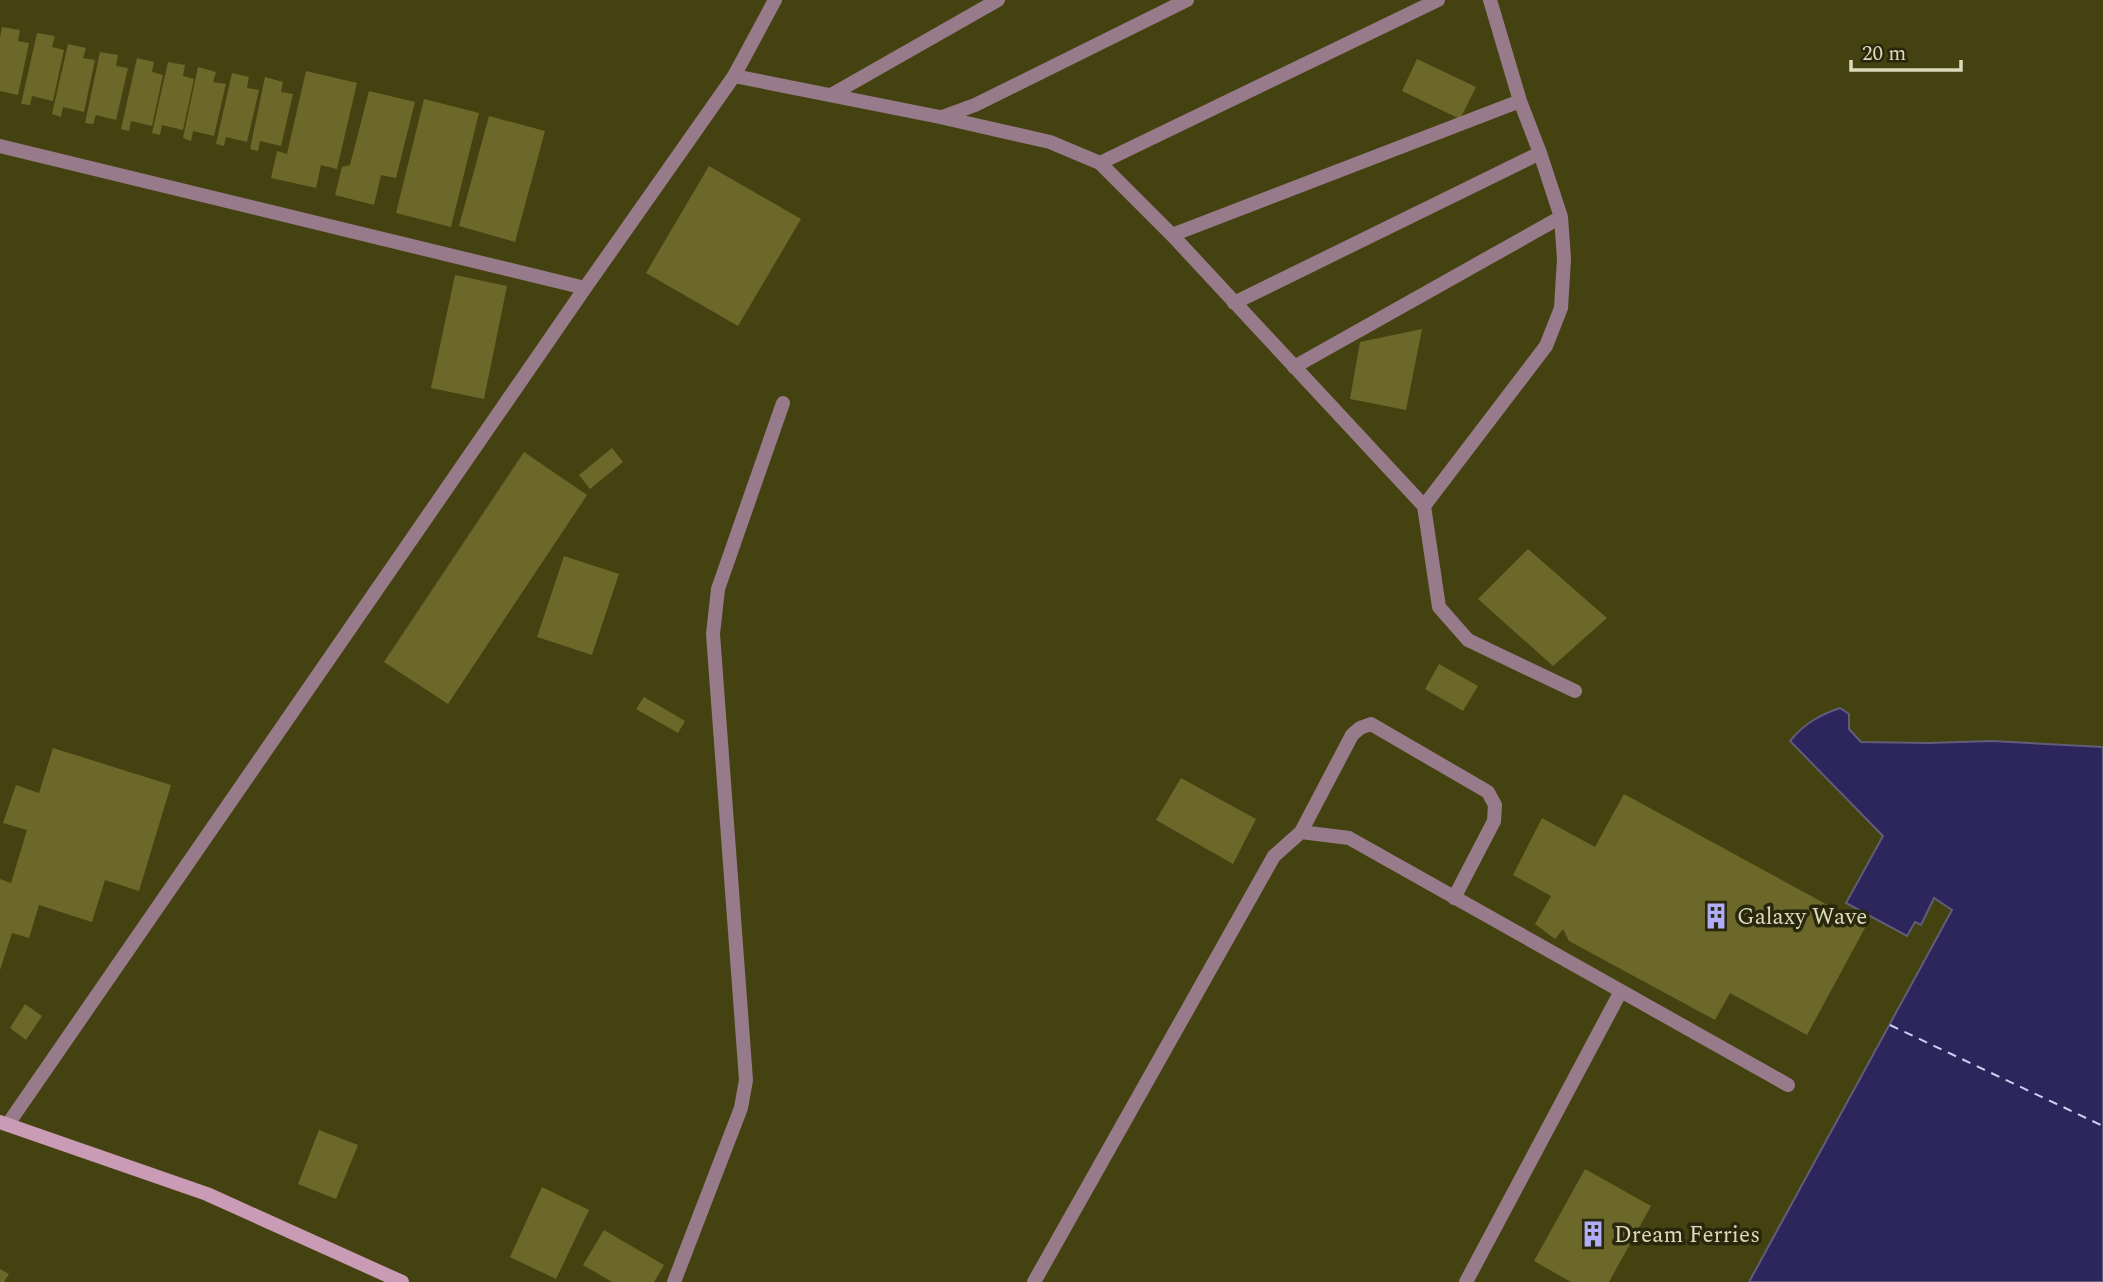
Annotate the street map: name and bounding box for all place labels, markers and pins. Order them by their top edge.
place label: Galaxy Wave [1737,900,1867,935]
building icon: Galaxy Wave [1701,901,1731,931]
place label: Dream Ferries [1614,1218,1760,1253]
building icon: Dream Ferries [1578,1219,1608,1249]

